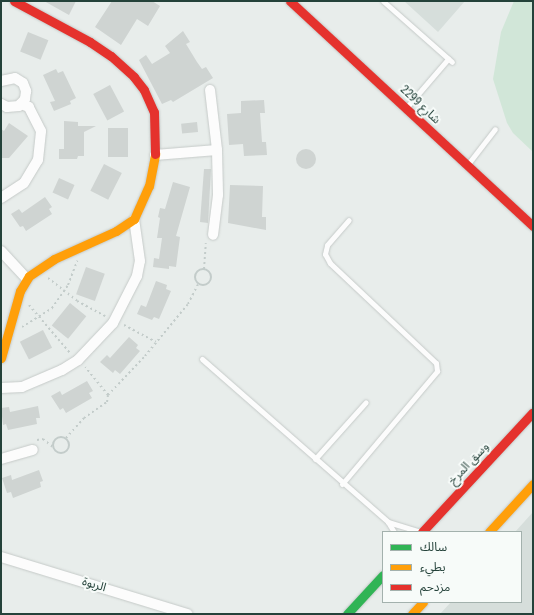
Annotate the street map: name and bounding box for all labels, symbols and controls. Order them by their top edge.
street label: شارع 2299 [397,83,443,127]
street label: وسق المرخ [446,440,492,488]
legend [382,531,522,603]
text: سالك [420,540,447,554]
text: بطيء [420,560,446,574]
street label: الربوة [80,575,108,595]
text: مزدحم [420,580,450,594]

